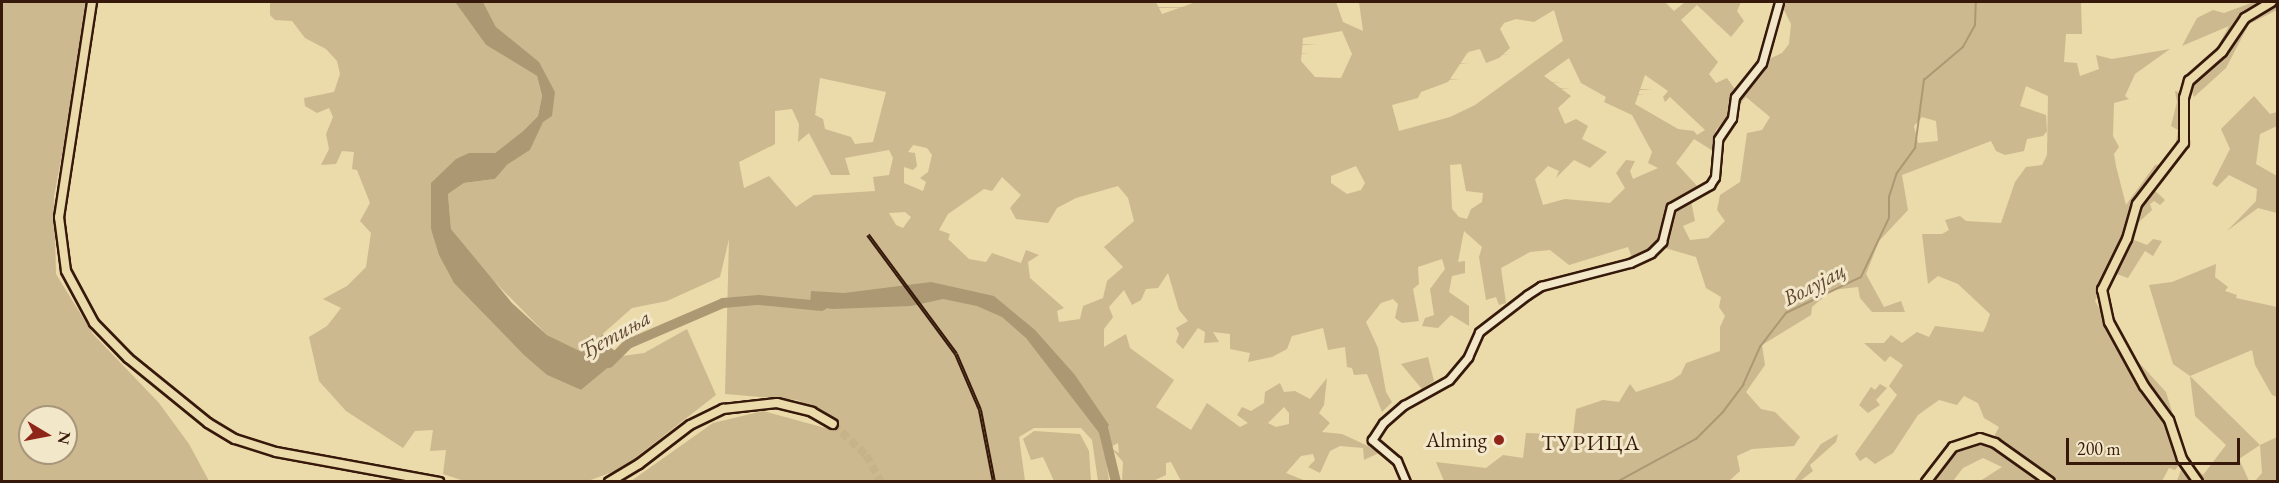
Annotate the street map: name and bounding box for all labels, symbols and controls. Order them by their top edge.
water label: Волујац [1778,257,1850,311]
water label: Ђетиња [575,304,655,364]
north arrow [18,405,78,465]
scale bar [2069,426,2243,464]
place label: Alming [1426,427,1487,453]
text: N [53,430,76,446]
district label: ТУРИЦА [1541,430,1641,456]
marker: Alming [1492,433,1506,447]
text: 200 m [2077,437,2121,460]

